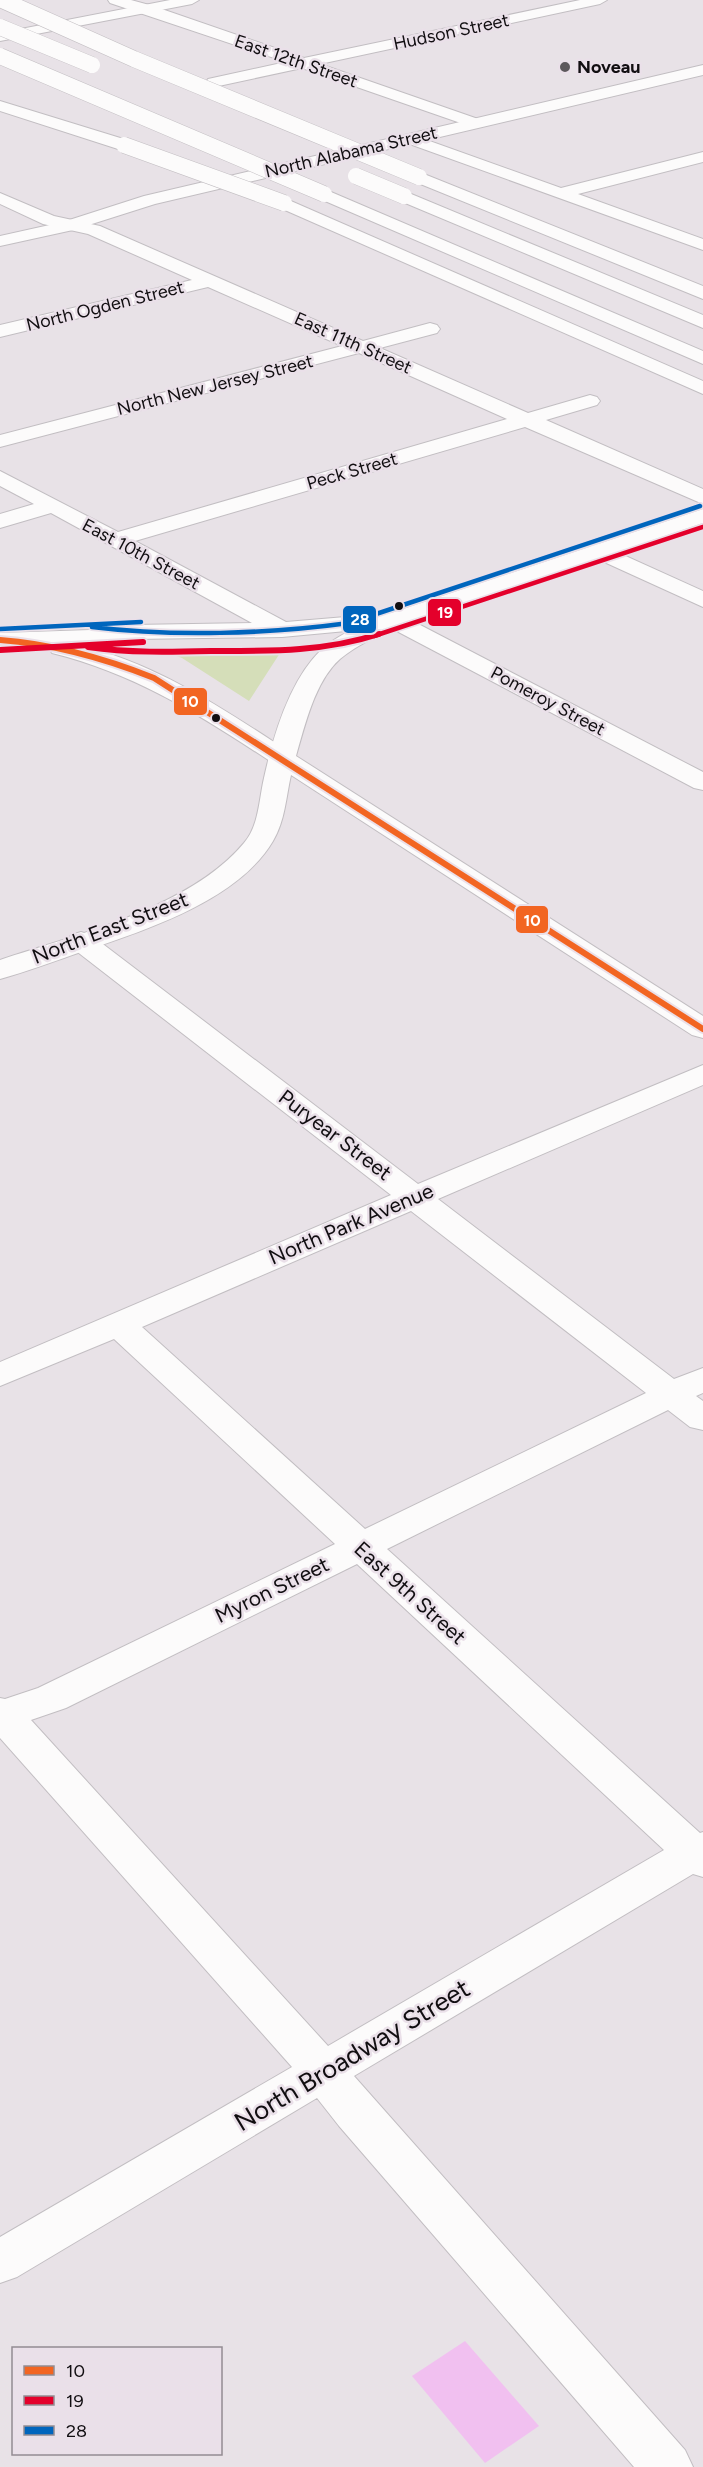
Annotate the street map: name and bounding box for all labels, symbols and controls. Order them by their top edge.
street label: Hudson Street [391,9,511,55]
street label: East 12th Street [232,30,361,92]
place label: Noveau [577,56,641,78]
marker: Noveau [558,60,572,74]
street label: North Alabama Street [263,121,439,183]
street label: North Ogden Street [24,276,186,336]
street label: East 11th Street [291,307,415,379]
street label: North New Jersey Street [115,350,316,420]
street label: Peck Street [304,448,400,494]
street label: East 10th Street [78,514,204,594]
line badge: 19 [427,598,462,627]
unlabelled marker [393,600,405,612]
text: 19 [437,603,453,622]
line badge: 28 [342,605,377,634]
text: 28 [350,610,370,629]
street label: Pomeroy Street [487,662,609,740]
line badge: 10 [173,687,208,716]
text: 10 [181,692,199,711]
unlabelled marker [210,712,222,724]
street label: North East Street [28,886,191,969]
line badge: 10 [515,905,549,934]
text: 10 [523,911,541,930]
street label: Puryear Street [274,1084,397,1185]
street label: North Park Avenue [265,1178,437,1270]
street label: East 9th Street [349,1536,471,1649]
street label: Myron Street [211,1551,333,1628]
street label: North Broadway Street [228,1972,476,2138]
legend [12,2347,222,2455]
text: 10 [66,2360,85,2382]
text: 19 [66,2390,84,2412]
text: 28 [66,2420,87,2442]

